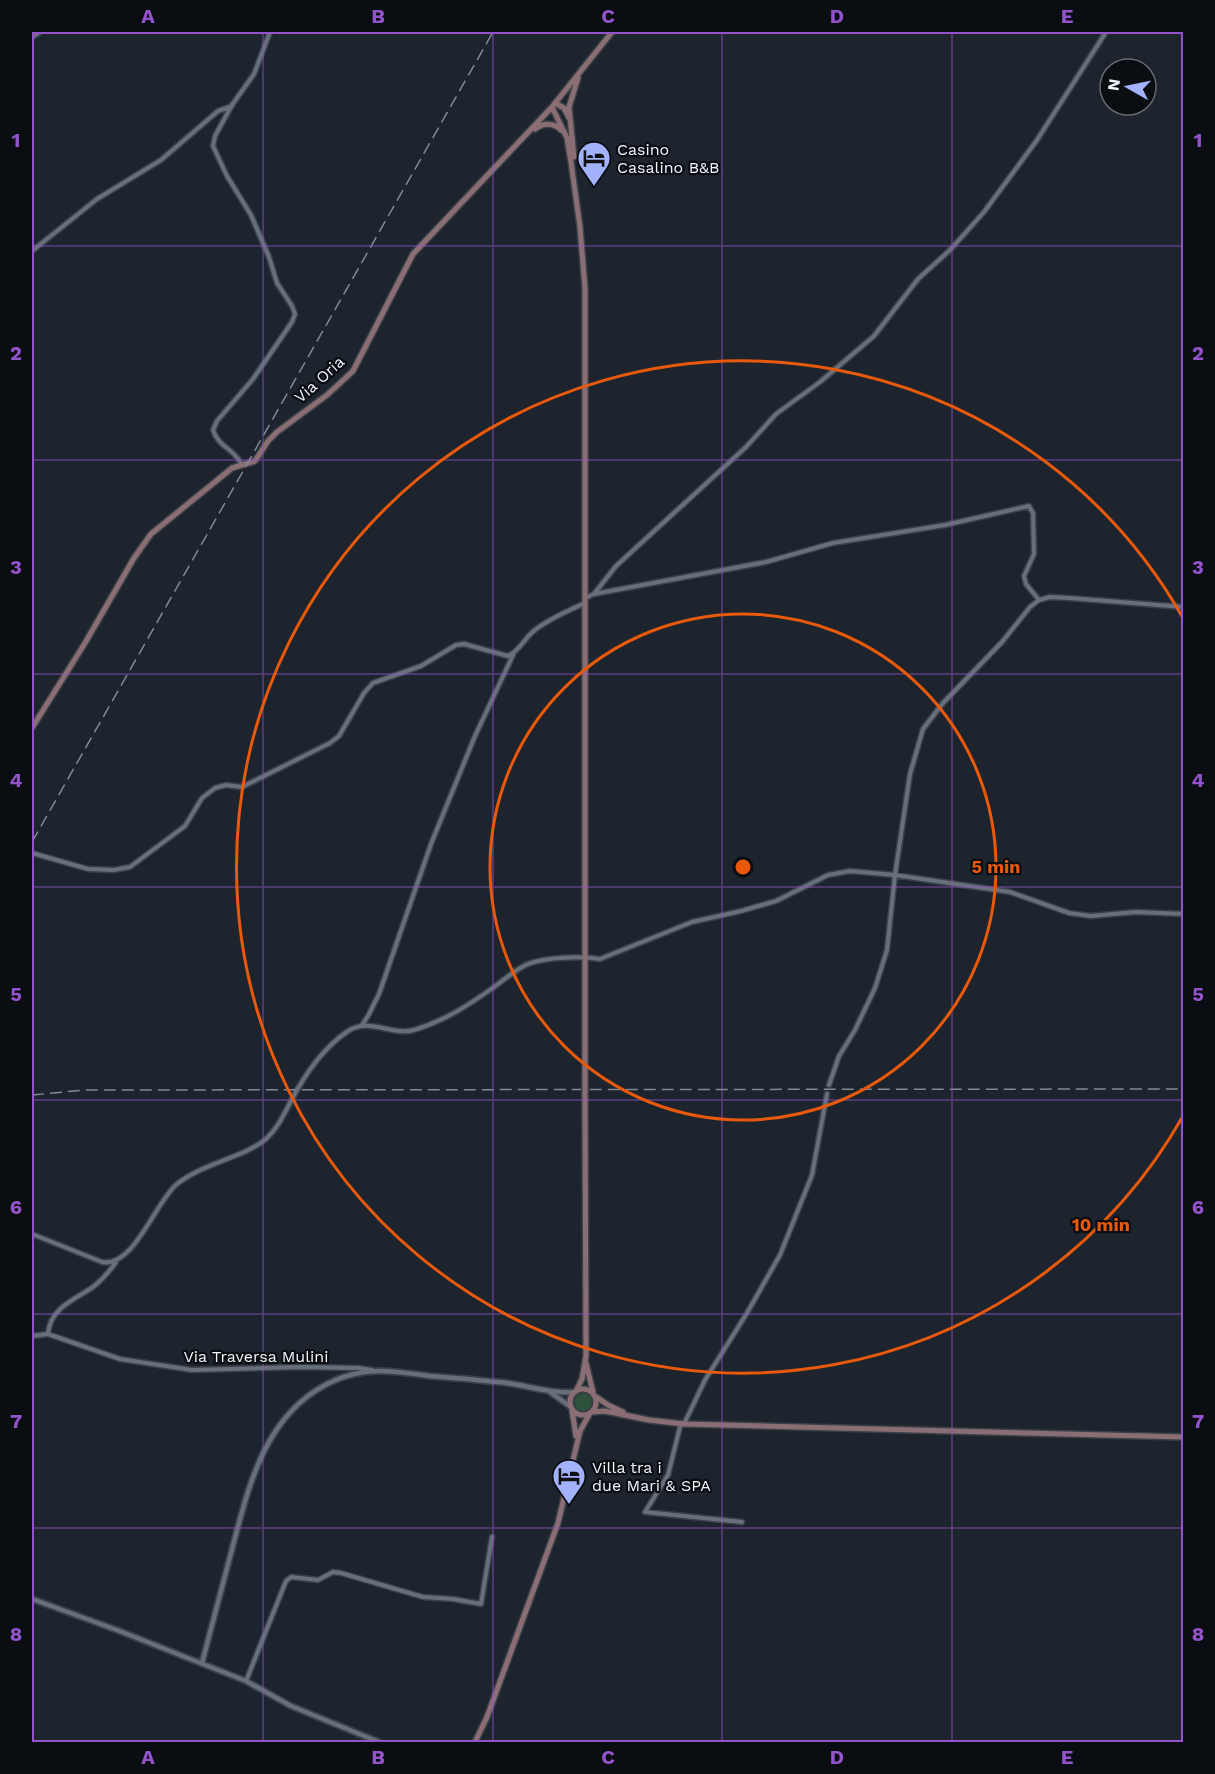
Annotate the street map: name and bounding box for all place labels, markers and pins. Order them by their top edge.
hotel icon: Casino Casalino B&B [576,140,612,187]
place label: Casino Casalino B&B [617,140,720,177]
centre of rings [733,857,753,877]
hotel icon: Villa tra i due Mari & SPA [551,1458,587,1505]
place label: Villa tra i due Mari & SPA [592,1458,711,1495]

